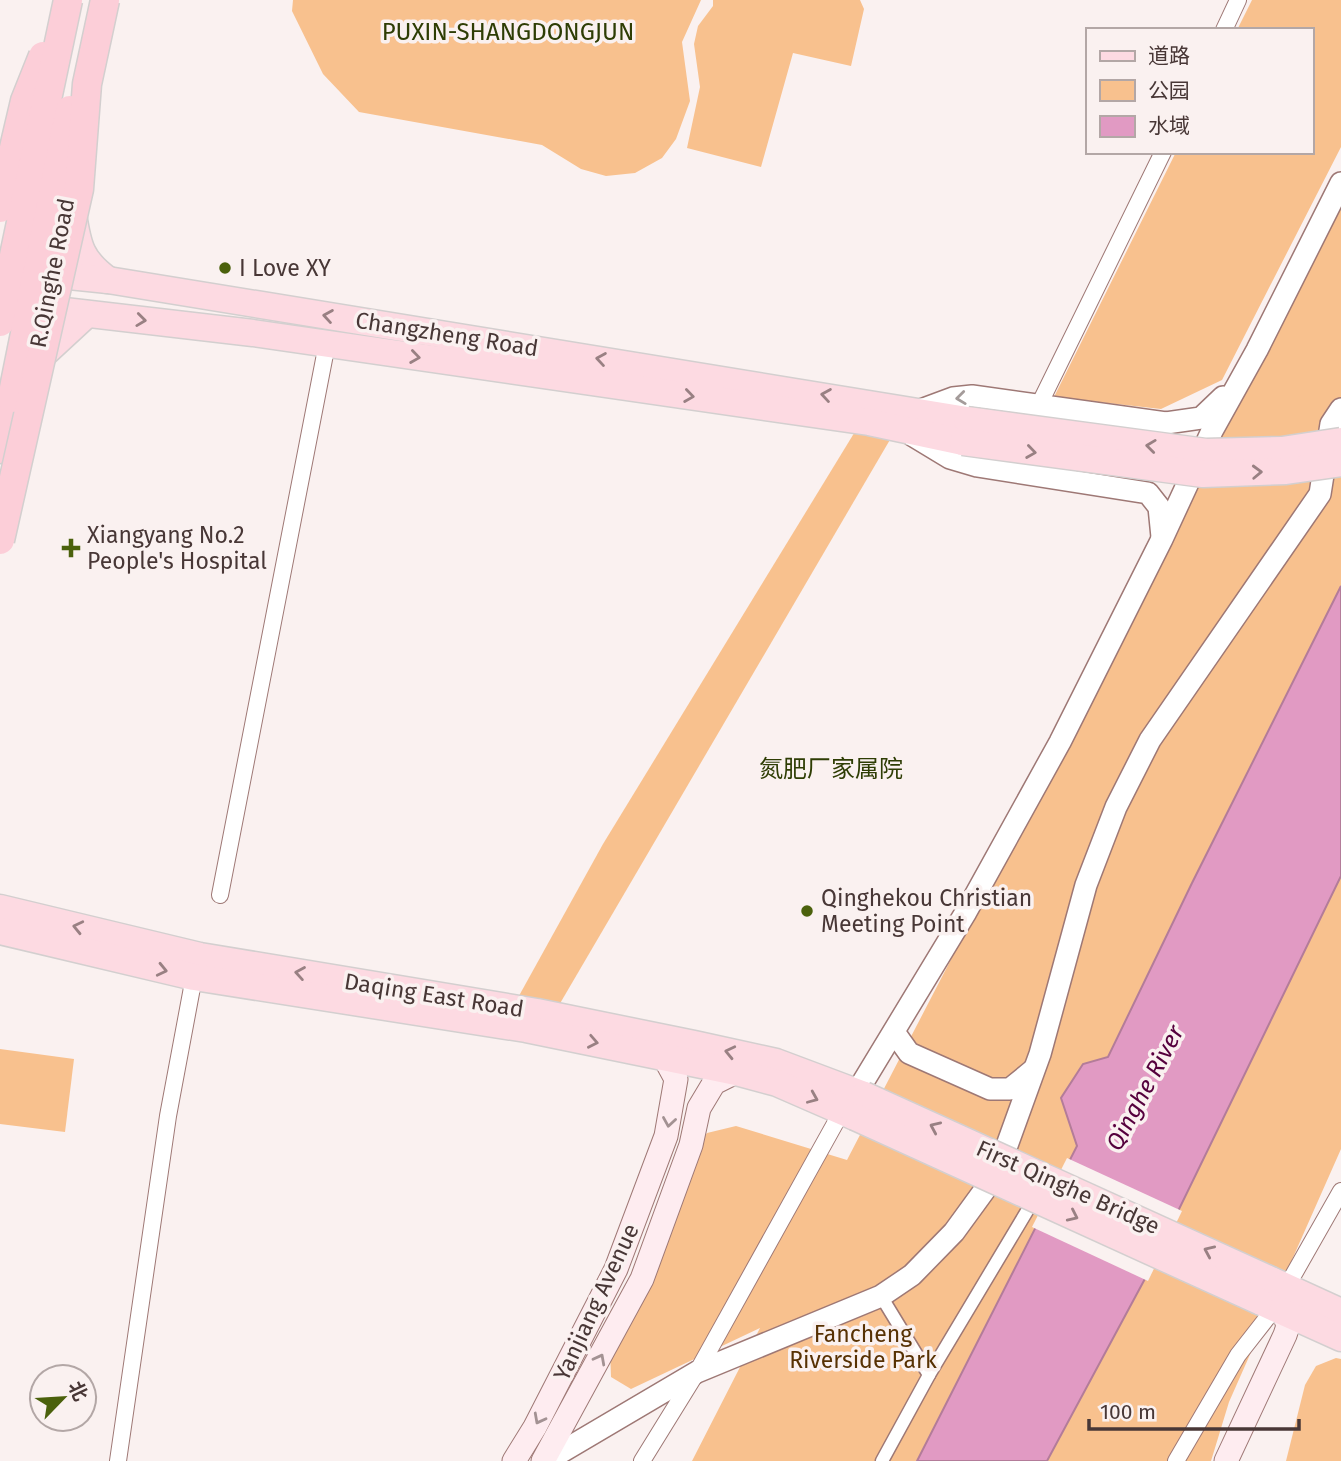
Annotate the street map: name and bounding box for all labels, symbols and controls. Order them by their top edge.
district label: PUXIN-SHANGDONGJUN [382,18,634,46]
legend [1086,28,1313,154]
text: 道路 [1148,43,1190,69]
text: 公园 [1148,78,1190,104]
text: 水域 [1148,113,1190,139]
street label: R.Qinghe Road [24,196,80,350]
place label: I Love XY [239,254,331,282]
marker: I Love XY [217,260,233,276]
street label: Changzheng Road [354,306,540,362]
one-way arrow [322,309,334,324]
one-way arrow [135,313,147,328]
one-way arrow [409,349,421,364]
one-way arrow [596,352,607,367]
one-way arrow [683,388,694,403]
one-way arrow [820,388,832,403]
one-way arrow [955,390,967,405]
one-way arrow [1146,438,1157,453]
one-way arrow [1025,444,1037,459]
one-way arrow [1252,464,1263,479]
place label: Xiangyang No.2 People's Hospital [87,521,267,575]
marker: Xiangyang No.2 People's Hospital [61,538,81,558]
district label: 氮肥厂家属院 [759,755,903,783]
place label: Qinghekou Christian Meeting Point [821,884,1032,938]
marker: Qinghekou Christian Meeting Point [799,903,815,919]
one-way arrow [72,921,84,935]
one-way arrow [156,961,168,976]
one-way arrow [294,966,306,981]
street label: Daqing East Road [342,967,526,1023]
water label: Qinghe River [1100,1020,1190,1155]
one-way arrow [587,1034,599,1049]
one-way arrow [724,1046,736,1060]
one-way arrow [805,1090,818,1104]
one-way arrow [662,1116,677,1128]
one-way arrow [930,1121,942,1135]
street label: First Qinghe Bridge [972,1134,1164,1240]
one-way arrow [1066,1208,1078,1222]
street label: Yanjiang Avenue [547,1219,645,1385]
one-way arrow [1204,1245,1216,1259]
park label: Fancheng Riverside Park [789,1320,937,1374]
one-way arrow [592,1353,605,1366]
north arrow [28,1363,98,1433]
text: 北 [64,1378,92,1405]
scale bar [1089,1388,1299,1432]
text: 100 m [1100,1399,1156,1425]
one-way arrow [534,1412,547,1424]

